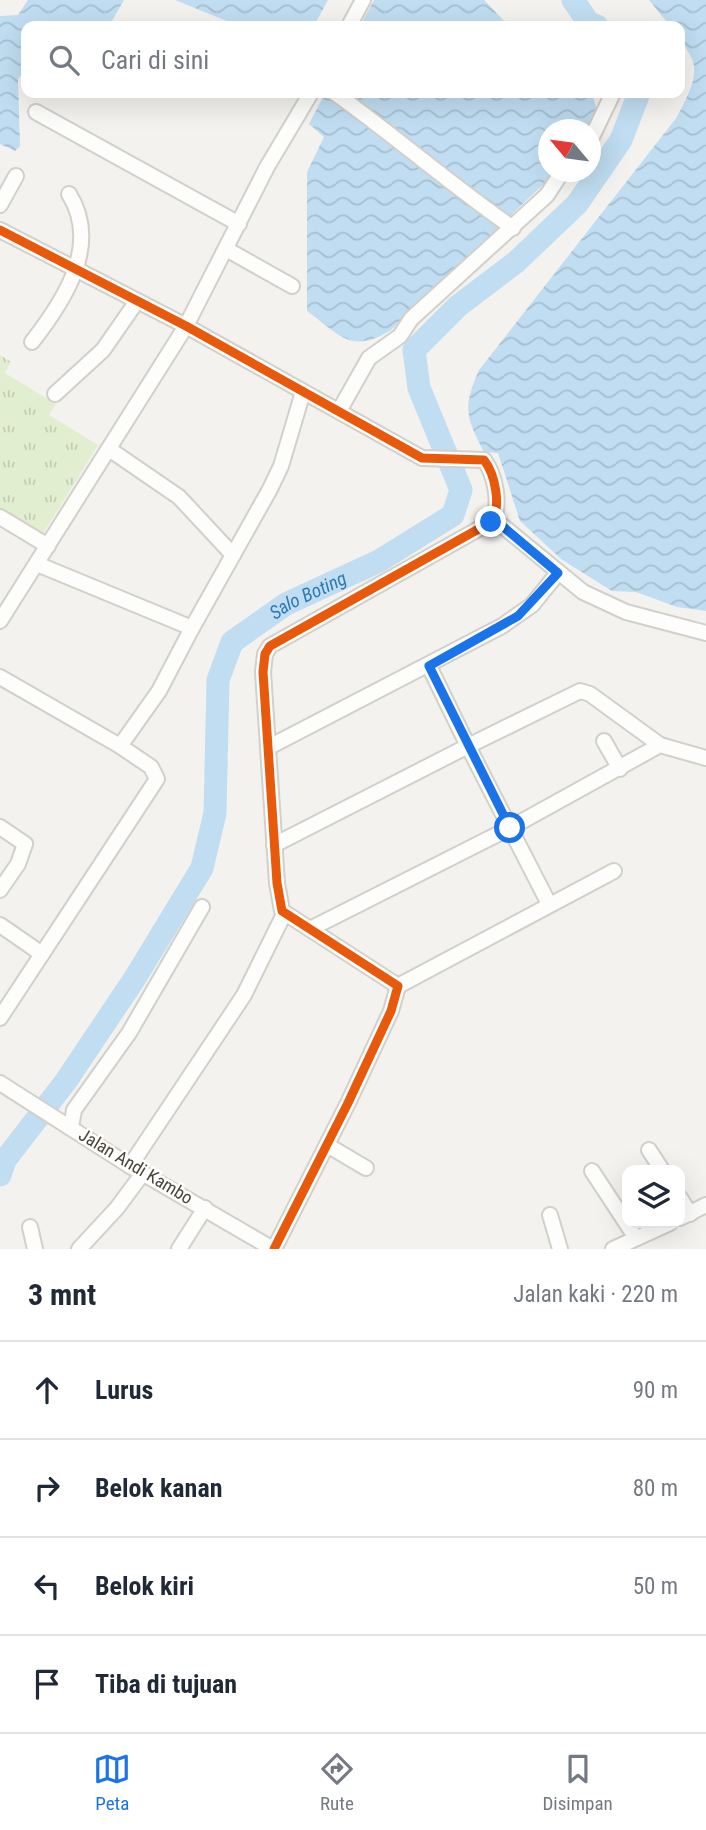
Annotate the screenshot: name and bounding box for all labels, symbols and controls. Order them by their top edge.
search box [21,21,685,98]
icon: search [45,41,83,79]
text: Cari di sini [101,45,209,75]
north arrow [538,119,601,182]
route end [475,506,506,537]
water label: Salo Boting [265,566,350,624]
route start [494,812,525,843]
street label: Jalan Andi Kambo [75,1124,197,1208]
map controls [622,1165,685,1228]
button: layers [622,1165,685,1228]
text: 3 mnt [28,1277,96,1312]
text: Jalan kaki · 220 m [513,1281,678,1308]
icon: ahead [28,1371,66,1409]
text: Lurus [95,1375,153,1405]
text: 90 m [633,1377,678,1404]
icon: right [28,1469,66,1507]
text: Belok kanan [95,1473,222,1503]
text: 80 m [633,1475,678,1502]
icon: left [28,1567,66,1605]
text: Belok kiri [95,1571,194,1601]
text: 50 m [633,1573,678,1600]
icon: arrive [28,1665,66,1703]
text: Tiba di tujuan [95,1669,237,1699]
tab: Peta [93,1750,131,1815]
tab: Rute [318,1750,356,1815]
tab: Disimpan [542,1750,613,1815]

